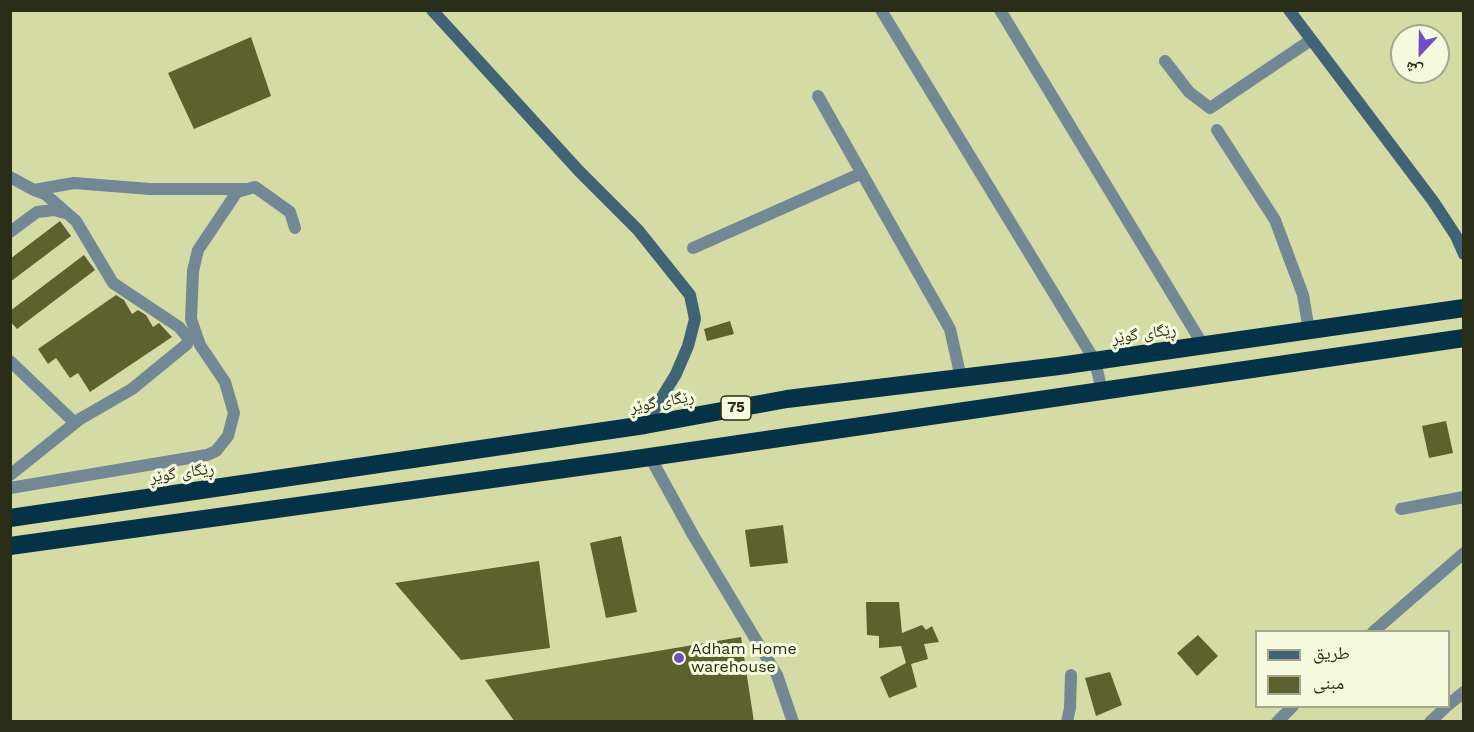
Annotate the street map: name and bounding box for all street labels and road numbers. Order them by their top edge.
street label: ڕێگای گوێڕ [1111,320,1177,348]
street label: ڕێگای گوێڕ [629,387,695,417]
road number: 75 [721,396,751,420]
street label: ڕێگای گوێڕ [149,459,215,487]

